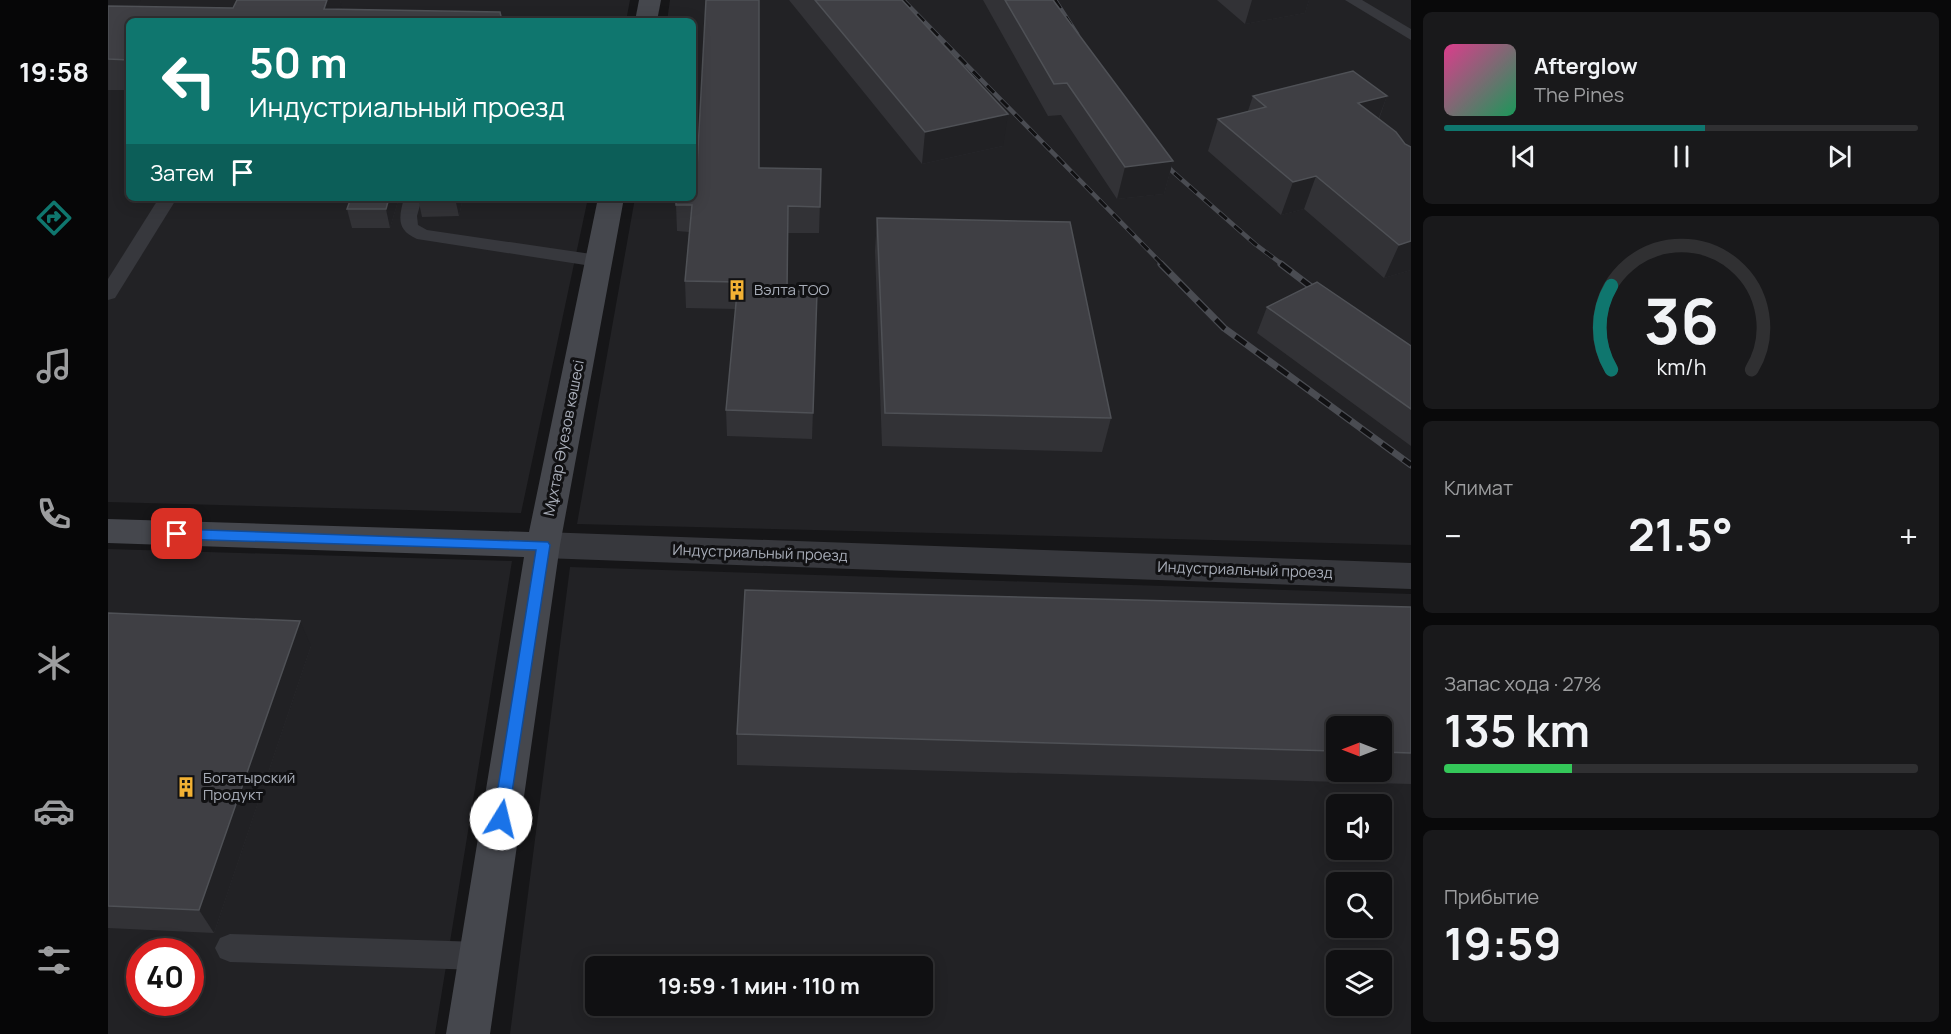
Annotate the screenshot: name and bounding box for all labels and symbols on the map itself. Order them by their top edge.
building icon: Вэлта ТОО [725,278,749,302]
place label: Вэлта ТОО [754,279,830,300]
street label: Мұхтар Әуезов көшесі [538,358,589,518]
pin [151,508,202,559]
street label: Индустриальный проезд [672,539,848,566]
street label: Индустриальный проезд [1157,556,1333,583]
north arrow [1326,716,1392,782]
place label: Богатырский Продукт [203,767,295,805]
building icon: Богатырский Продукт [174,775,198,799]
position arrow [469,787,533,851]
speed limit sign: 40 [126,938,204,1016]

